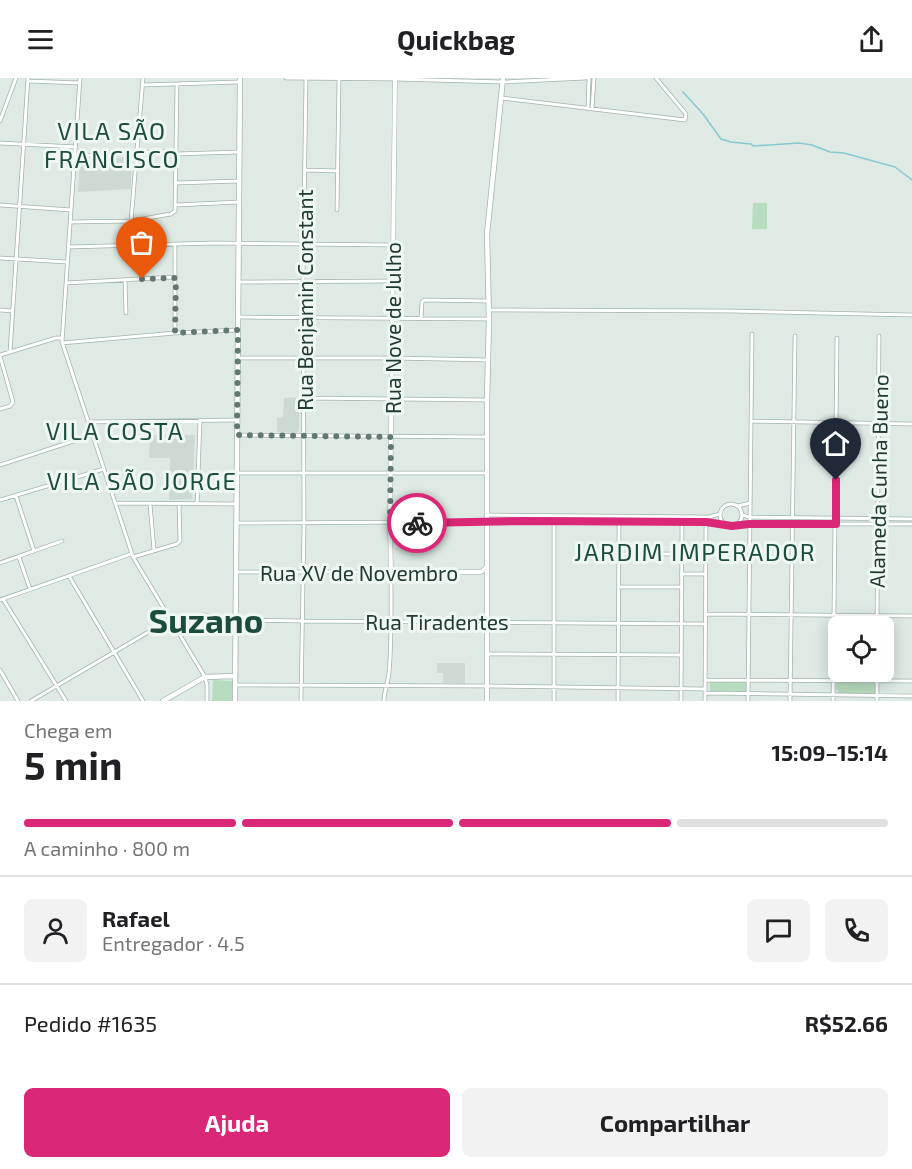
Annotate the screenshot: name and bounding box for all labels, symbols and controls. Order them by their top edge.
icon: menu [24,23,57,56]
text: Quickbag [397,23,515,55]
icon: share [855,23,888,56]
district label: VILA SÃO FRANCISCO [44,116,180,173]
street label: Rua Benjamin Constant [292,189,318,411]
pin [116,217,167,279]
icon: bag [125,226,158,259]
street label: Rua Nove de Julho [380,242,405,414]
street label: Alameda Cunha Bueno [864,374,892,588]
district label: VILA COSTA [46,416,184,445]
pin [810,418,861,480]
icon: home [819,427,852,460]
district label: VILA SÃO JORGE [47,466,237,495]
courier [387,493,447,553]
icon: bike [401,507,434,540]
district label: JARDIM IMPERADOR [574,537,816,566]
street label: Rua XV de Novembro [260,560,458,585]
district label: Suzano [149,600,263,640]
street label: Rua Tiradentes [365,609,509,634]
map controls [828,616,894,682]
button: locate [828,616,894,682]
text: Chega em [24,718,113,742]
text: 15:09–15:14 [771,739,888,765]
text: 5 min [24,741,123,788]
text: A caminho · 800 m [24,836,190,860]
button: person [24,899,87,962]
button: chat [747,899,810,962]
button: phone [825,899,888,962]
text: Rafael [102,905,170,931]
text: Entregador · 4.5 [102,931,245,955]
text: Pedido #1635 [24,1010,157,1036]
text: R$52.66 [805,1010,888,1036]
button: Ajuda [24,1088,450,1157]
button: Compartilhar [462,1088,888,1157]

